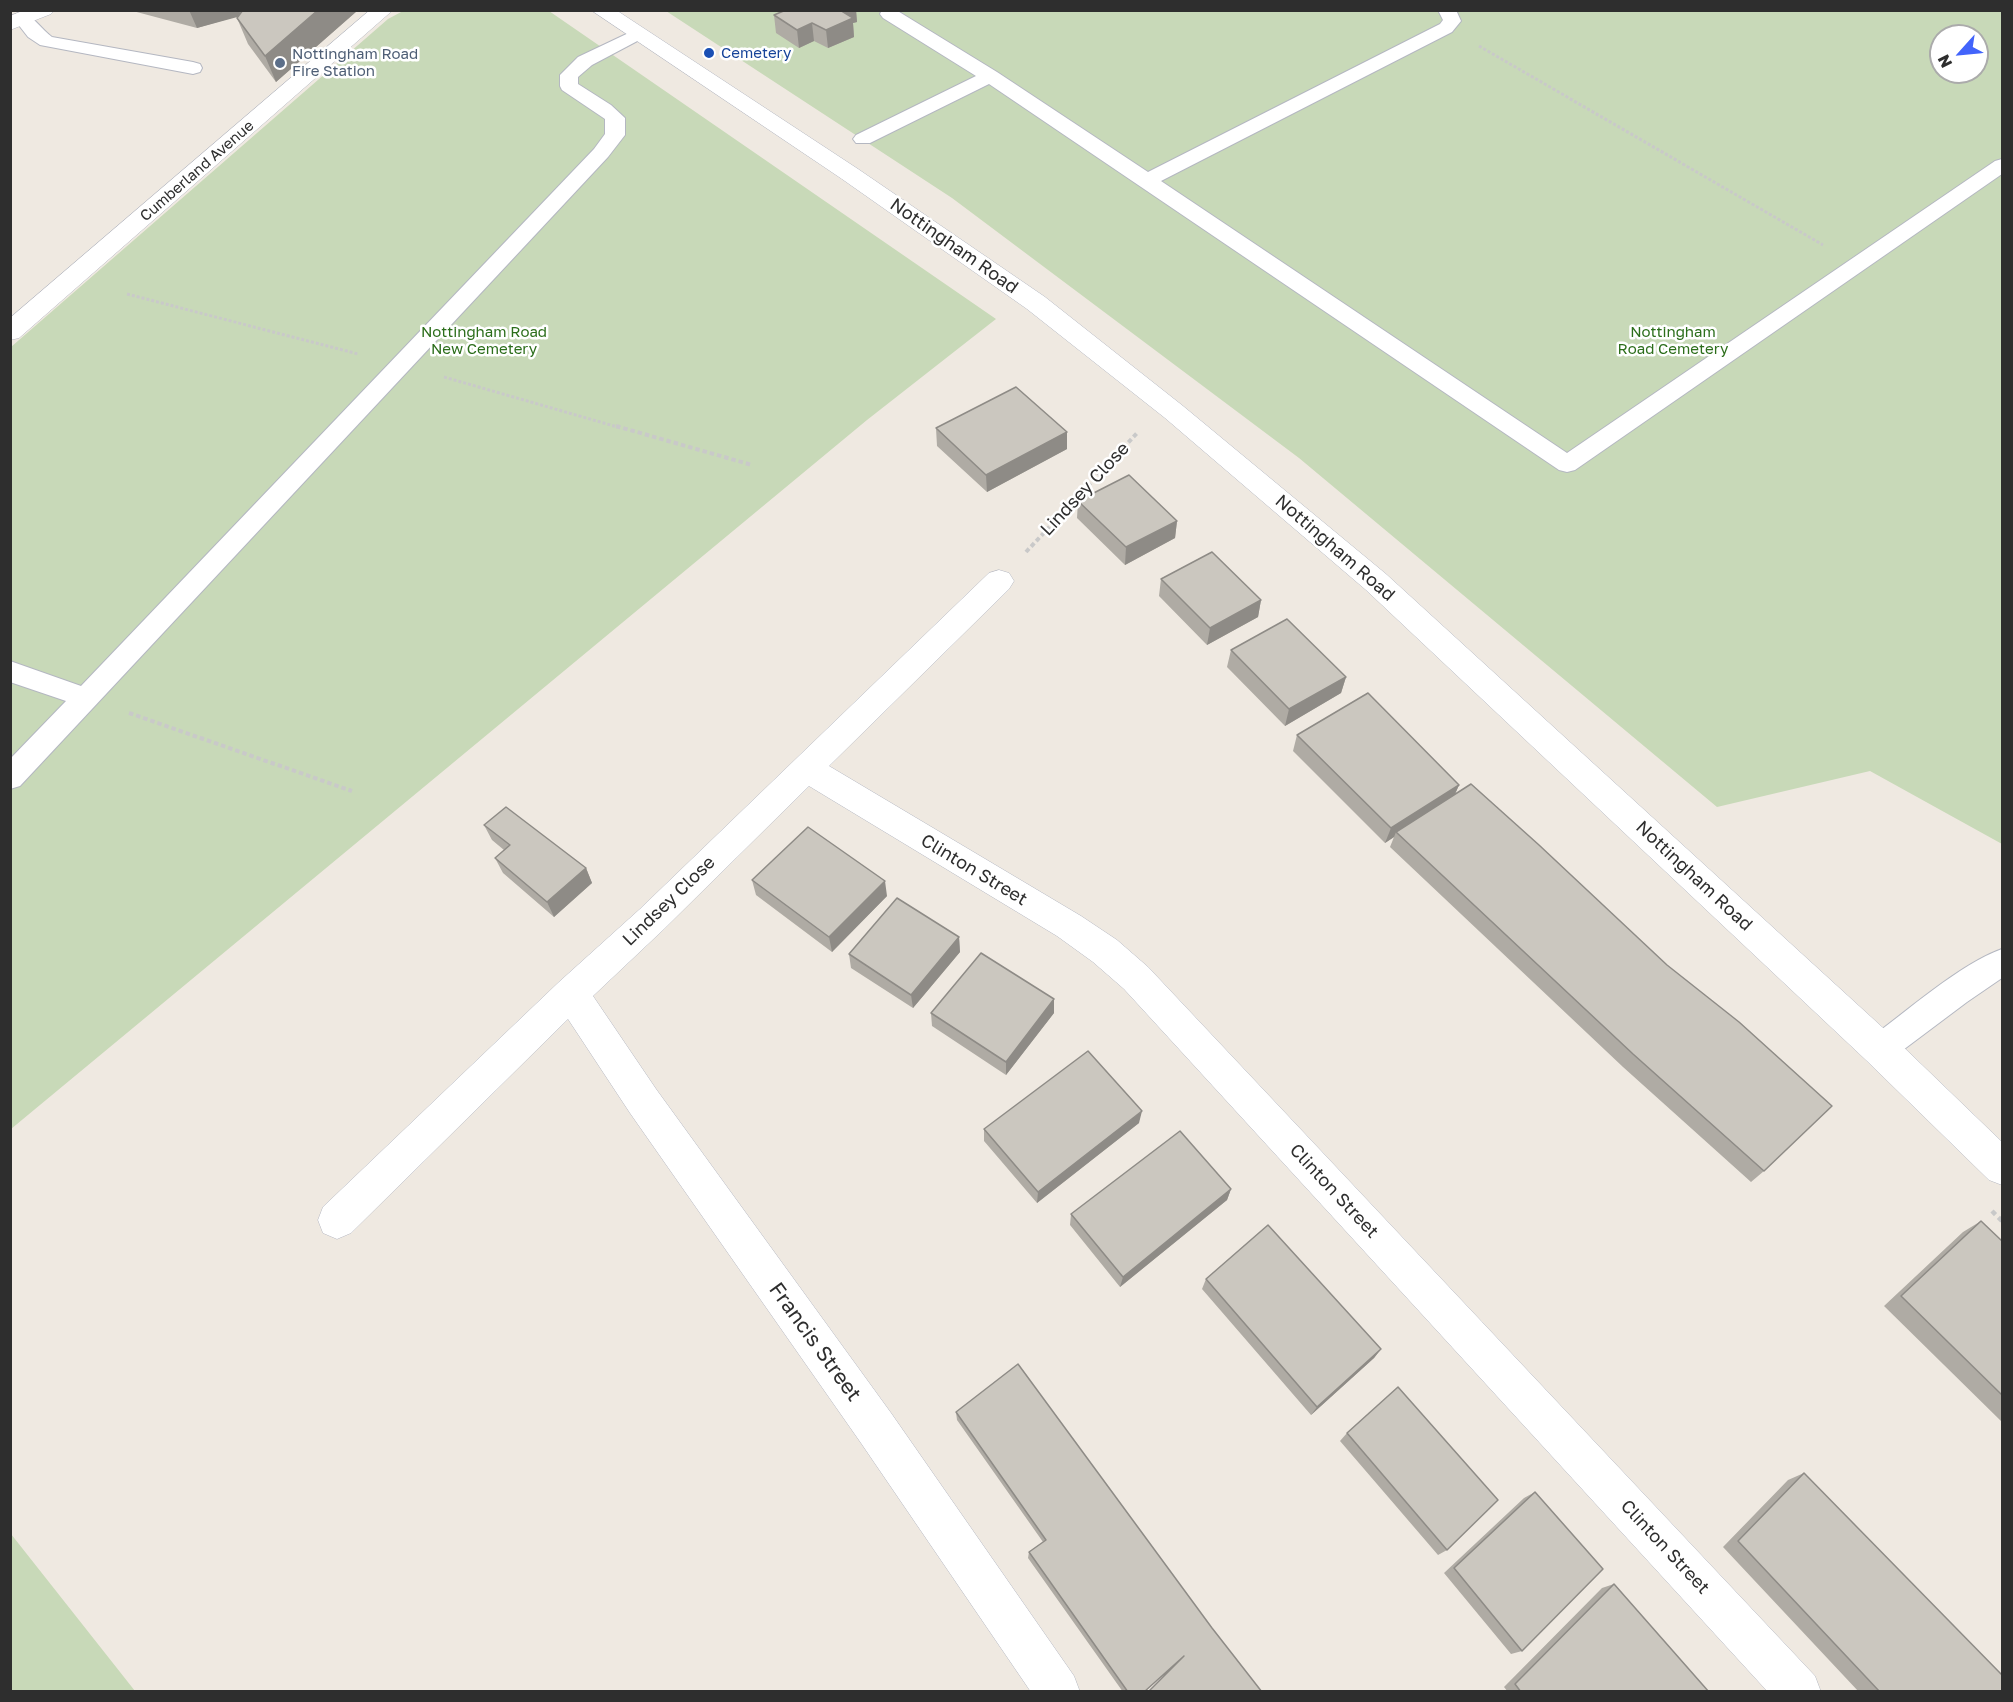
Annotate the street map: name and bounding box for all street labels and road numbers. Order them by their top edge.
street label: Cumberland Avenue [136,117,258,225]
street label: Nottingham Road [886,194,1022,298]
street label: Lindsey Close [1036,438,1134,540]
street label: Nottingham Road [1271,490,1399,606]
street label: Nottingham Road [1631,816,1757,936]
street label: Clinton Street [917,830,1031,910]
street label: Lindsey Close [618,852,720,950]
street label: Clinton Street [1285,1140,1383,1242]
street label: Francis Street [763,1278,867,1406]
street label: Clinton Street [1616,1496,1714,1598]

